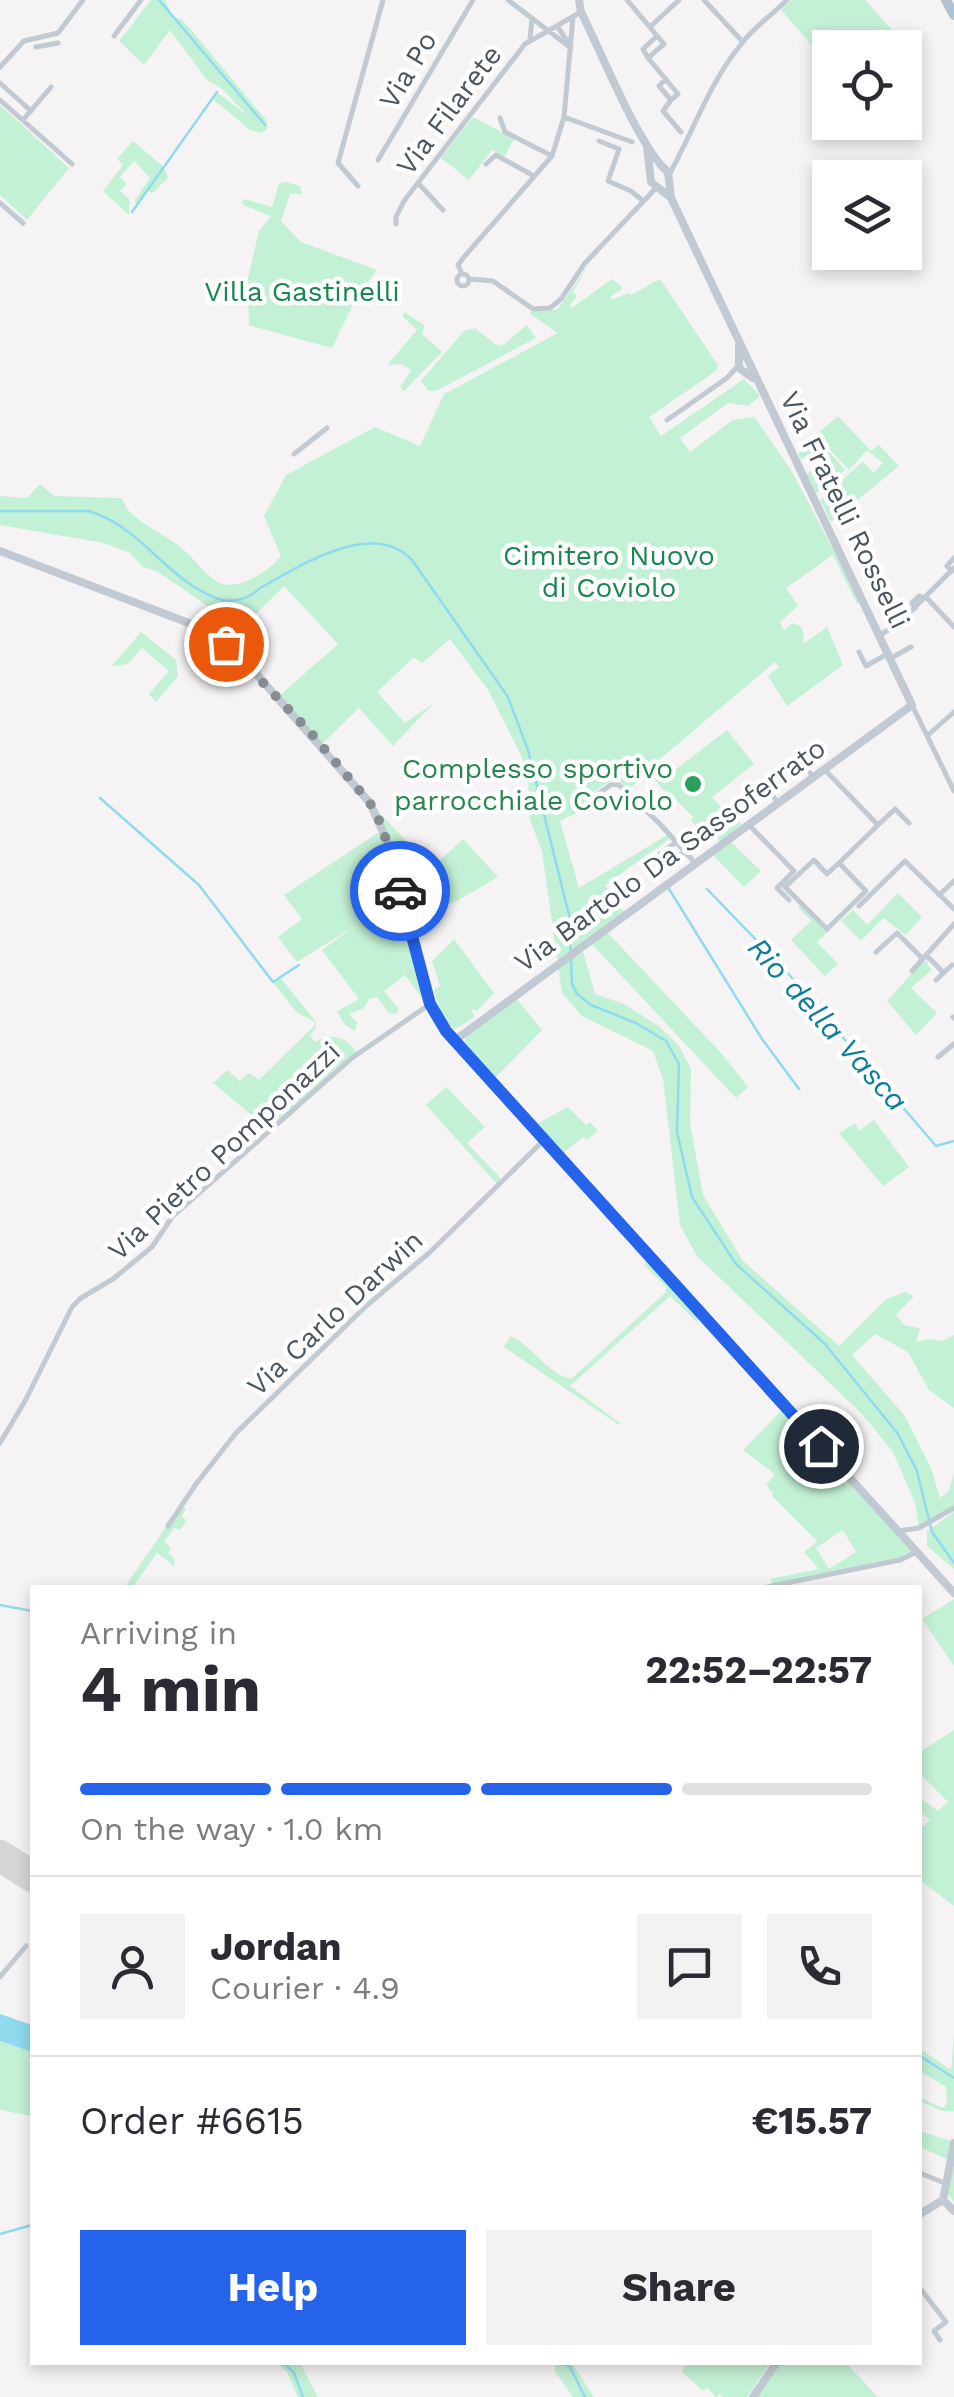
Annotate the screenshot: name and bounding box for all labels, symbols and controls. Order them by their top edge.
street label: Via Po [372,26,444,114]
map controls [812,30,922,270]
button: locate [812,30,922,140]
street label: Via Filarete [390,39,508,181]
button: layers [812,160,922,270]
park label: Villa Gastinelli [204,275,400,308]
street label: Via Fratelli Rosselli [773,386,917,634]
park label: Cimitero Nuovo di Coviolo [503,539,715,604]
pin [184,602,269,687]
icon: bag [199,617,254,672]
street label: Via Bartolo Da Sassoferrato [508,731,832,979]
place label: Complesso sportivo parrocchiale Coviolo [394,752,673,817]
marker: Complesso sportivo parrocchiale Coviolo [682,773,704,795]
courier [350,841,450,941]
icon: car [373,864,428,919]
water label: Rio della Vasca [741,930,915,1118]
street label: Via Pietro Pomponazzi [101,1035,347,1267]
street label: Via Carlo Darwin [241,1223,429,1403]
pin [779,1404,864,1489]
icon: home [794,1419,849,1474]
text: Arriving in [80,1614,237,1652]
text: 22:52–22:57 [645,1648,872,1692]
text: 4 min [80,1651,261,1727]
text: On the way · 1.0 km [80,1810,383,1848]
button: person [80,1914,185,2019]
button: chat [637,1914,742,2019]
button: phone [767,1914,872,2019]
text: Jordan [210,1925,342,1969]
text: Courier · 4.9 [210,1969,400,2007]
text: Order #6615 [80,2099,304,2143]
text: €15.57 [752,2099,872,2143]
button: Help [80,2230,466,2345]
button: Share [486,2230,872,2345]

